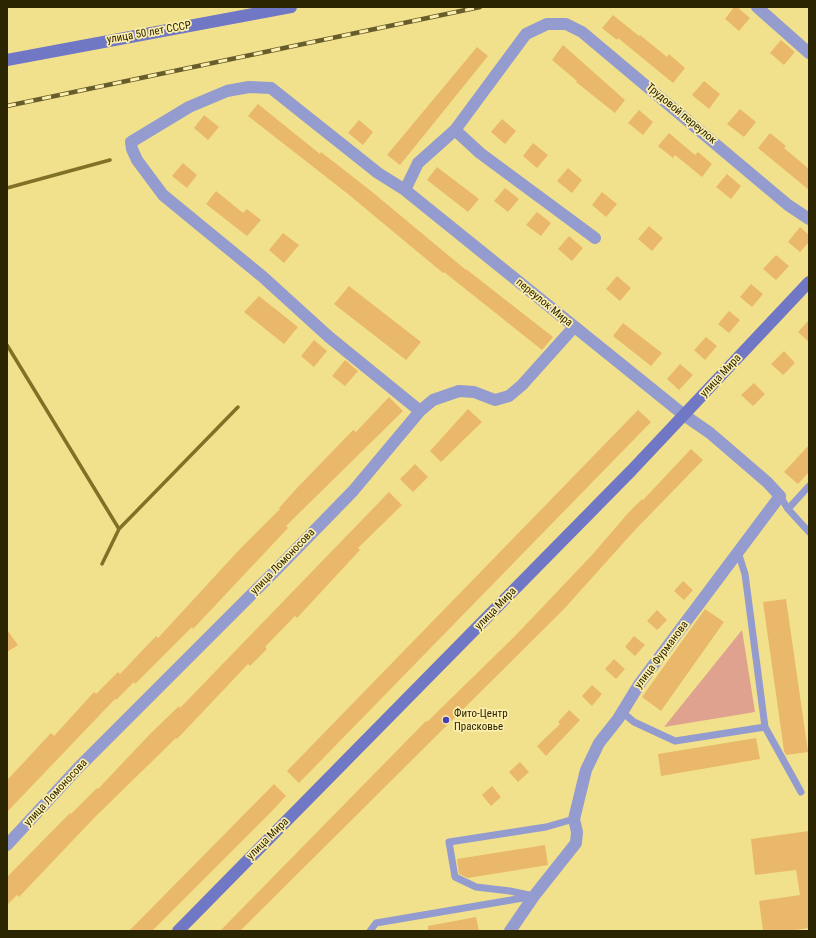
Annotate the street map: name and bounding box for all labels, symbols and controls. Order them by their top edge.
street label: улица 50 лет СССР [106,19,192,47]
street label: Трудовой переулок [643,81,719,147]
street label: переулок Мира [513,276,575,330]
street label: улица Мира [698,352,744,400]
street label: улица Ломоносова [248,526,318,598]
street label: улица Мира [473,585,519,633]
street label: улица Фурманова [632,619,692,691]
place label: Фито-Центр Прасковье [454,707,508,733]
marker: Фито-Центр Прасковье [441,715,451,725]
street label: улица Ломоносова [22,757,90,829]
street label: улица Мира [244,815,292,863]

